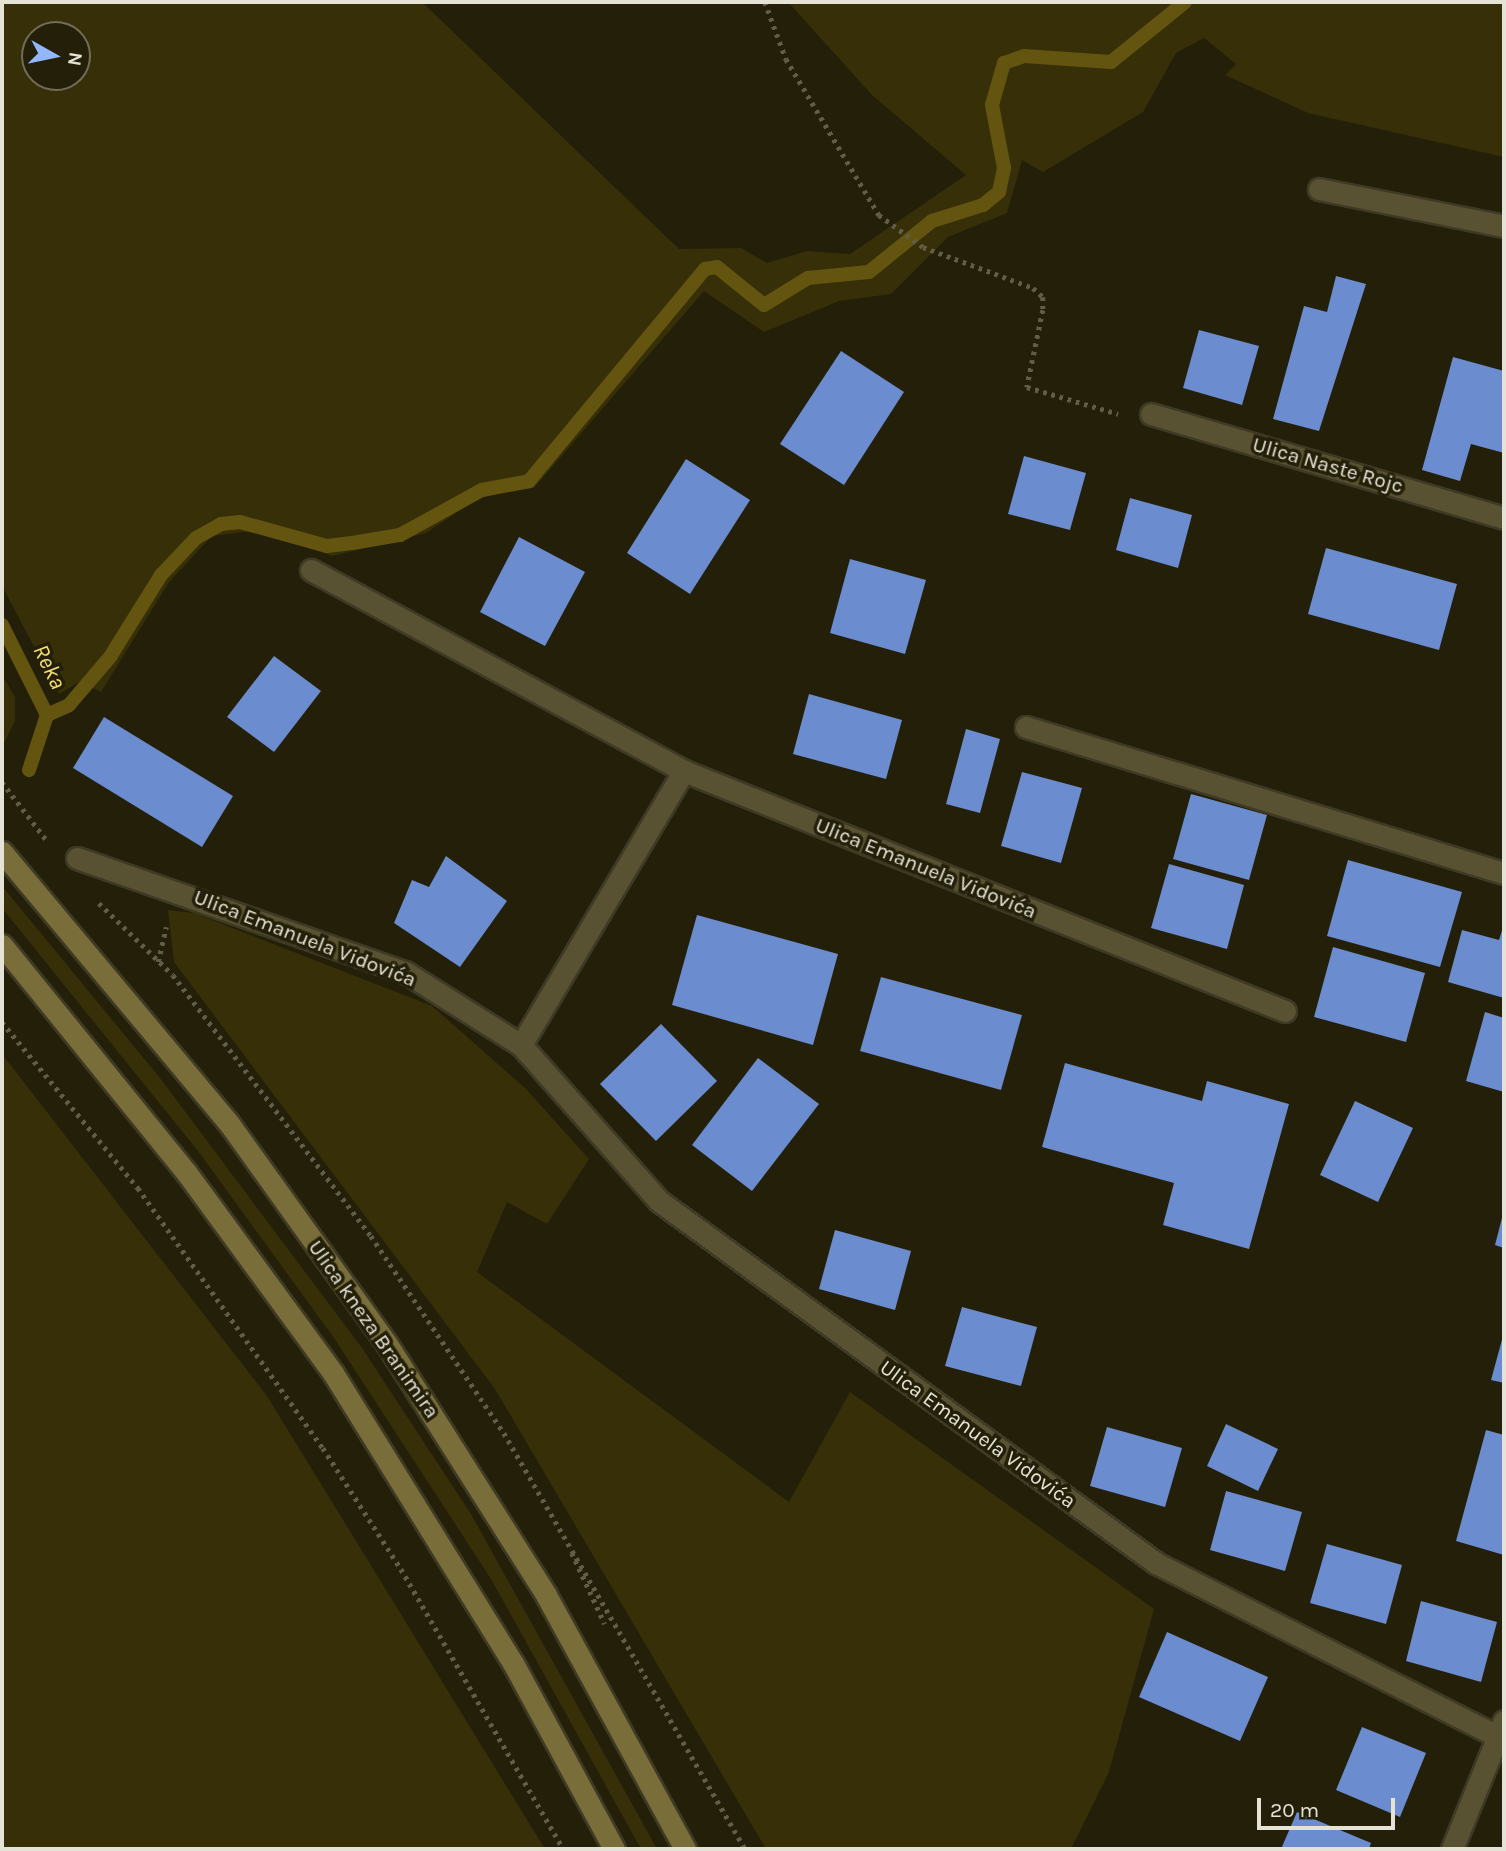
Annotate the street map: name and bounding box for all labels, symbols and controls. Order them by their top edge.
north arrow [21,21,91,91]
text: N [63,51,87,67]
street label: Ulica Naste Rojc [1250,431,1406,499]
water label: Reka [26,640,72,694]
street label: Ulica Emanuela Vidovića [812,812,1040,924]
street label: Ulica Emanuela Vidovića [190,884,420,992]
street label: Ulica kneza Branimira [303,1235,445,1423]
street label: Ulica Emanuela Vidovića [875,1354,1081,1514]
scale bar [1261,1784,1399,1828]
text: 20 m [1270,1798,1319,1822]

